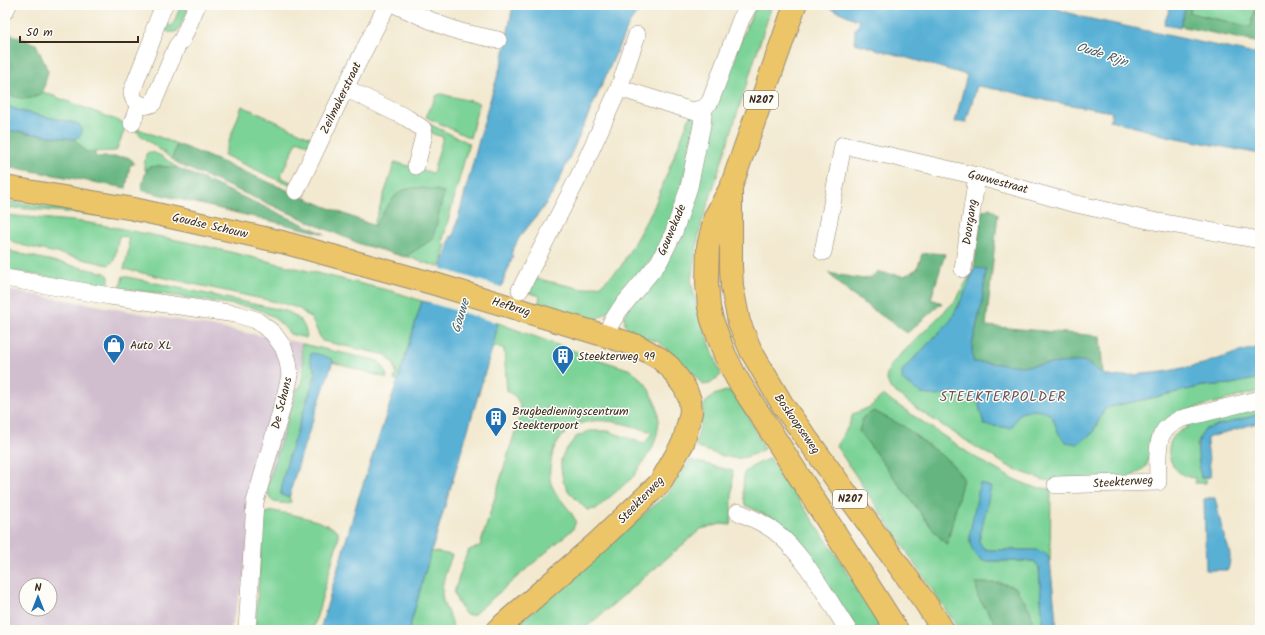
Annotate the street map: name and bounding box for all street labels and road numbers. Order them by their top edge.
street label: Zeilmakerstraat [315,58,367,137]
road number: N207 [744,91,778,109]
street label: Gouwestraat [966,165,1031,199]
street label: Doorgang [957,198,983,246]
street label: Gouwekade [653,201,692,259]
street label: Goudse Schouw [170,208,251,244]
street label: Hefbrug [489,292,533,322]
street label: De Schans [266,375,298,431]
street label: Boskoopseweg [769,390,825,458]
street label: Steekterweg [1092,470,1154,494]
street label: Steekterweg [613,471,669,528]
road number: N207 [833,490,867,508]

